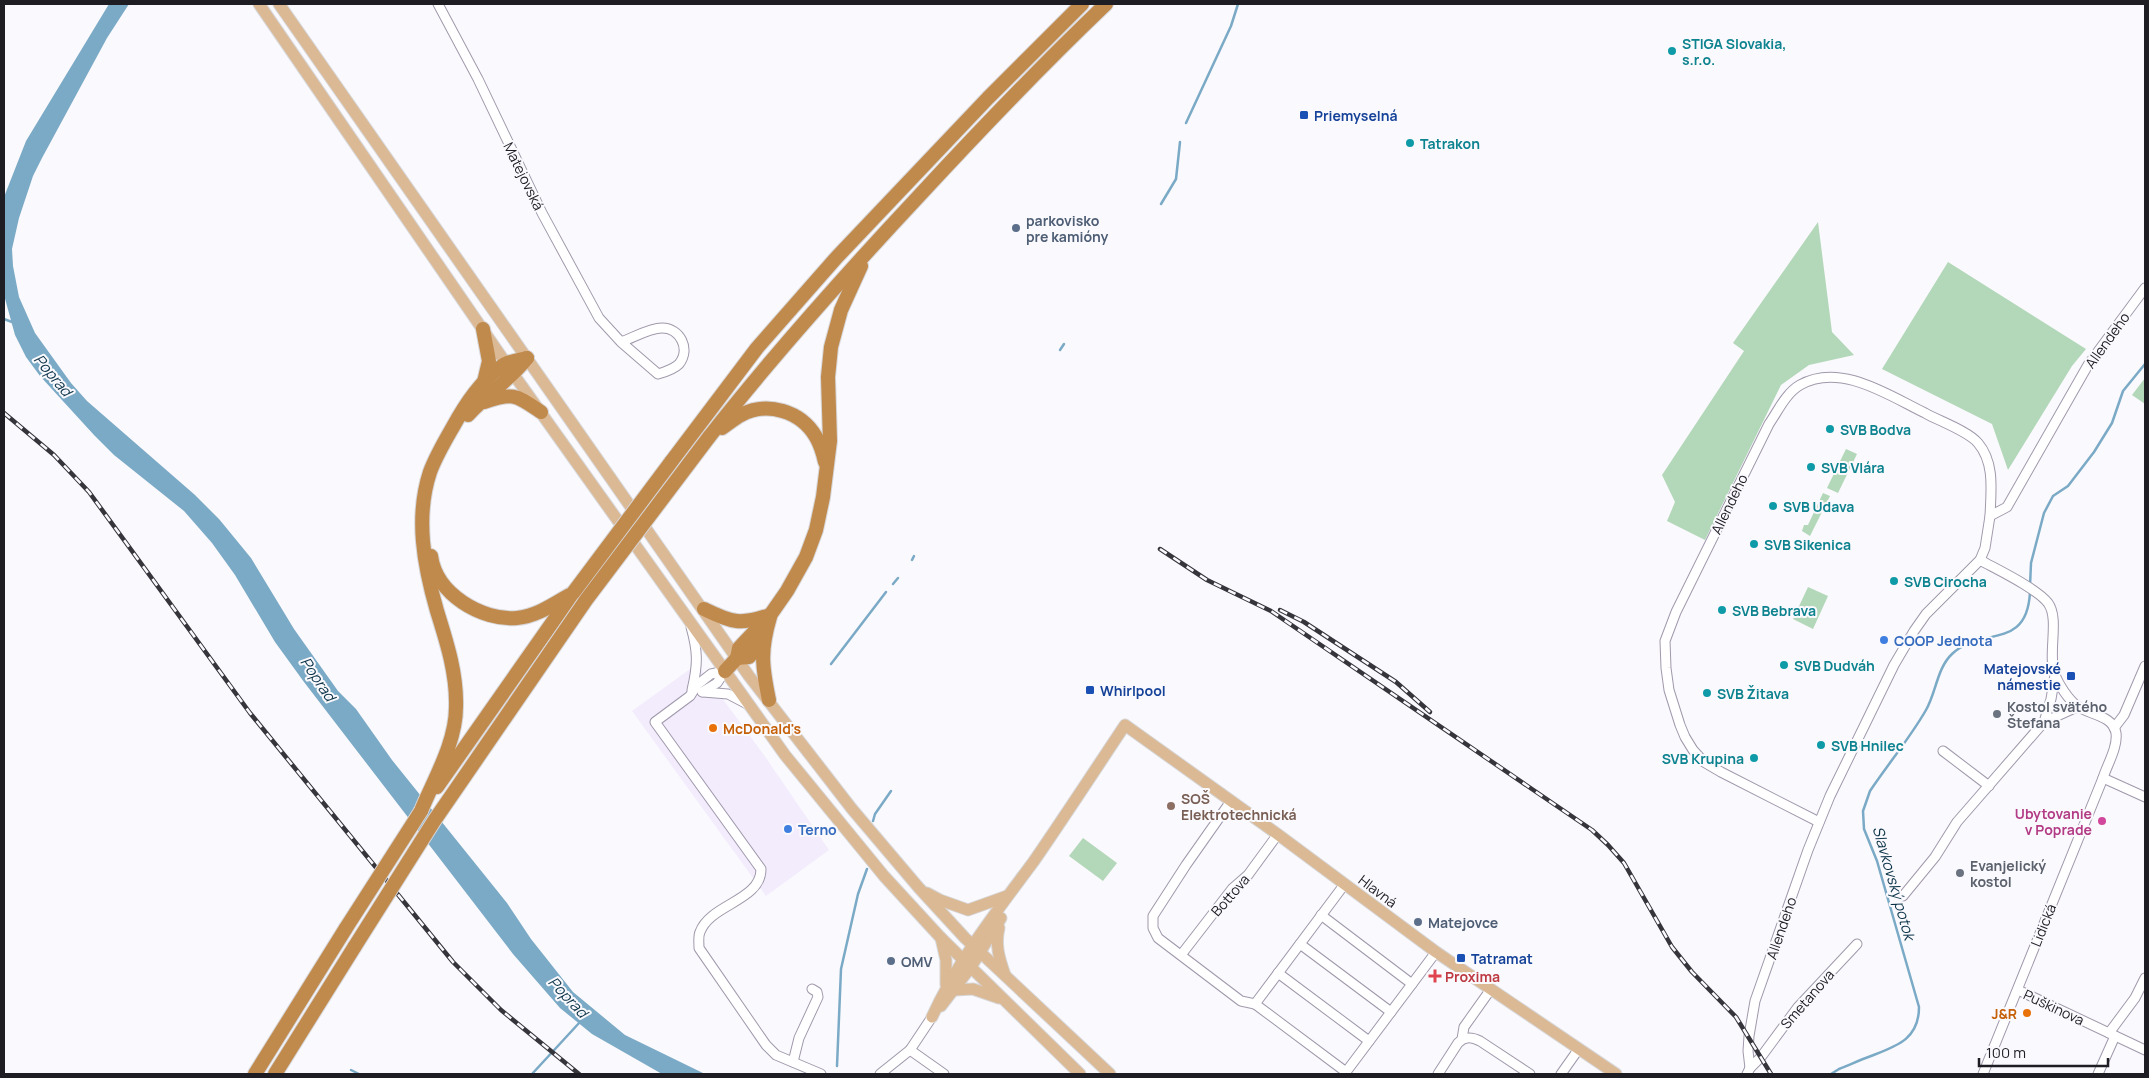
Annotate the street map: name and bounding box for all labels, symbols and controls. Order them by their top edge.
place label: STIGA Slovakia, s.r.o. [1682,34,1786,69]
marker: STIGA Slovakia, s.r.o. [1666,45,1678,57]
place label: Priemyselná [1314,106,1398,125]
marker: Priemyselná [1298,109,1310,121]
place label: Tatrakon [1420,134,1480,153]
marker: Tatrakon [1404,137,1416,149]
street label: Matejovská [499,139,549,213]
place label: parkovisko pre kamióny [1026,211,1109,246]
marker: parkovisko pre kamióny [1010,222,1022,234]
street label: Allendeho [2080,308,2134,372]
water label: Poprad [29,349,78,402]
place label: SVB Bodva [1840,420,1911,439]
marker: SVB Bodva [1824,423,1836,435]
place label: SVB Vlára [1821,458,1885,477]
marker: SVB Vlára [1805,461,1817,473]
street label: Allendeho [1706,471,1752,537]
place label: SVB Udava [1783,497,1854,516]
marker: SVB Udava [1767,500,1779,512]
place label: SVB Sikenica [1764,535,1851,554]
marker: SVB Sikenica [1748,538,1760,550]
place label: SVB Cirocha [1904,572,1987,591]
marker: SVB Cirocha [1888,575,1900,587]
place label: SVB Bebrava [1732,601,1816,620]
marker: SVB Bebrava [1716,604,1728,616]
place label: COOP Jednota [1894,631,1993,650]
marker: COOP Jednota [1878,634,1890,646]
water label: Poprad [296,653,342,707]
place label: SVB Dudváh [1794,656,1875,675]
marker: SVB Dudváh [1778,659,1790,671]
place label: Matejovské námestie [1984,659,2061,694]
marker: Matejovské námestie [2065,670,2077,682]
place label: Whirlpool [1100,681,1166,700]
marker: Whirlpool [1084,684,1096,696]
place label: SVB Žitava [1717,684,1789,703]
marker: SVB Žitava [1701,687,1713,699]
place label: Kostol svätého Štefana [2007,697,2108,732]
marker: Kostol svätého Štefana [1991,708,2003,720]
place label: McDonald's [723,719,801,738]
marker: McDonald's [707,722,719,734]
place label: SVB Hnilec [1831,736,1904,755]
marker: SVB Hnilec [1815,739,1827,751]
place label: SVB Krupina [1662,749,1744,768]
marker: SVB Krupina [1748,752,1760,764]
place label: SOŠ Elektrotechnická [1181,789,1297,824]
marker: SOŠ Elektrotechnická [1165,800,1177,812]
place label: Ubytovanie v Poprade [2015,804,2092,839]
marker: Ubytovanie v Poprade [2096,815,2108,827]
place label: Terno [798,820,837,839]
marker: Terno [782,823,794,835]
water label: Slavkovský potok [1868,824,1921,945]
place label: Evanjelický kostol [1970,856,2046,891]
marker: Evanjelický kostol [1954,867,1966,879]
street label: Bottova [1207,870,1253,920]
street label: Hlavná [1355,870,1401,912]
street label: Allendeho [1761,894,1801,962]
street label: Lidická [2026,901,2060,949]
place label: Matejovce [1428,913,1498,932]
marker: Matejovce [1412,916,1424,928]
place label: Tatramat [1471,949,1533,968]
place label: OMV [901,952,932,971]
marker: Tatramat [1455,952,1467,964]
marker: OMV [885,955,897,967]
street label: Smetanova [1776,965,1838,1033]
place label: Proxima [1445,967,1500,986]
marker: Proxima [1429,970,1441,982]
water label: Poprad [544,972,594,1024]
street label: Puškinova [2020,985,2088,1029]
place label: J&R [1991,1004,2017,1023]
marker: J&R [2021,1007,2033,1019]
scale bar [1979,1036,2108,1068]
text: 100 m [1986,1042,2026,1063]

